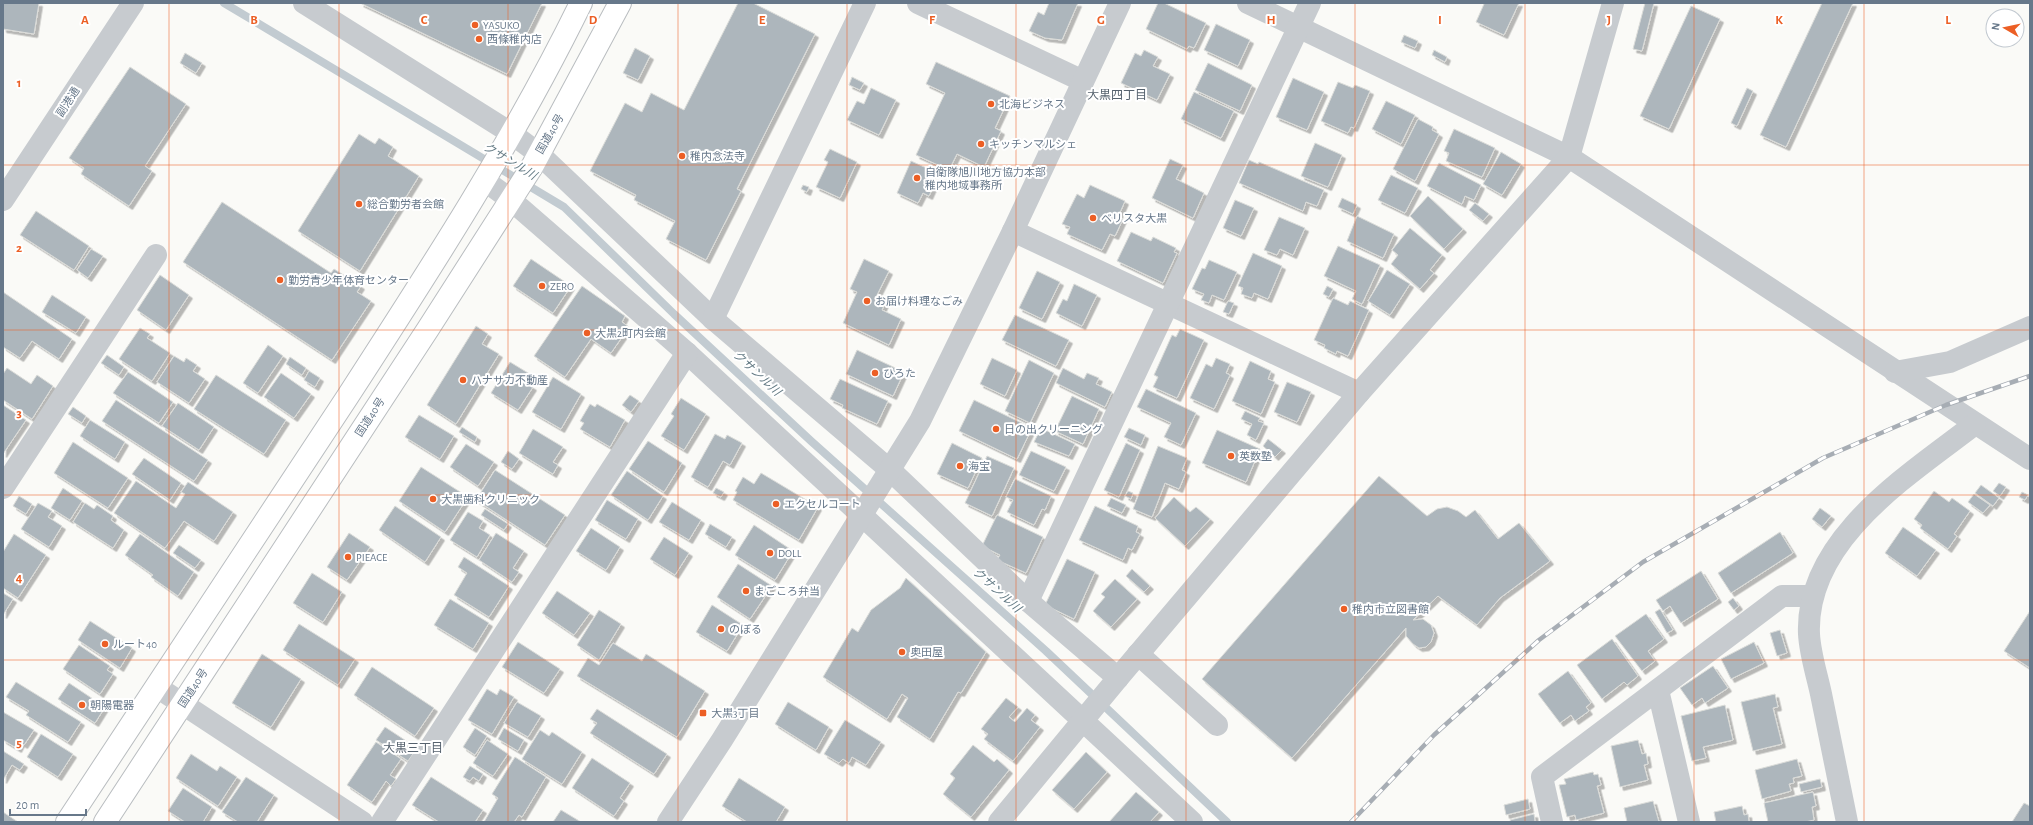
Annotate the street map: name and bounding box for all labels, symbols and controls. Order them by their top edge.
north arrow [1985,8,2025,48]
text: A [81,14,89,27]
text: B [250,14,258,27]
text: C [421,14,428,27]
text: D [589,14,598,27]
text: E [759,14,766,27]
text: F [929,14,936,27]
text: G [1097,14,1105,27]
text: H [1266,14,1276,27]
text: I [1438,14,1442,27]
text: J [1607,14,1611,27]
text: K [1775,14,1783,27]
text: L [1945,14,1951,27]
marker: YASUKO [470,20,480,30]
place label: YASUKO [483,20,519,31]
text: N [1990,22,2002,31]
place label: 西條稚内店 [487,33,542,45]
marker: 西條稚内店 [474,34,484,44]
text: 1 [17,77,21,90]
street label: 副港通 [54,85,82,119]
district label: 大黒四丁目 [1087,89,1147,101]
place label: 北海ビジネス [999,98,1065,110]
marker: 北海ビジネス [986,99,996,109]
street label: 国道40号 [533,112,566,156]
marker: キッチンマルシェ [976,139,986,149]
place label: キッチンマルシェ [989,139,1077,150]
water label: クサンル川 [481,140,541,183]
place label: 稚内念法寺 [690,150,745,162]
marker: 稚内念法寺 [677,151,687,161]
place label: 自衛隊旭川地方協力本部 稚内地域事務所 [925,166,1046,191]
marker: 自衛隊旭川地方協力本部 稚内地域事務所 [912,173,922,183]
place label: 総合勤労者会館 [367,198,444,210]
marker: 総合勤労者会館 [354,199,364,209]
marker: ベリスタ大黒 [1088,213,1098,223]
place label: ベリスタ大黒 [1101,213,1167,224]
text: 2 [16,242,22,255]
place label: 勤労青少年体育センター [288,274,409,286]
marker: 勤労青少年体育センター [275,275,285,285]
marker: ZERO [537,281,547,291]
place label: ZERO [550,281,574,292]
place label: お届け料理なごみ [875,295,963,307]
marker: お届け料理なごみ [862,296,872,306]
marker: 大黒2町内会館 [582,328,592,338]
place label: 大黒2町内会館 [595,328,666,339]
water label: クサンル川 [731,348,784,399]
marker: ひろた [870,368,880,378]
place label: ひろた [883,368,916,379]
place label: ハナサカ不動産 [471,374,548,386]
marker: ハナサカ不動産 [458,375,468,385]
street label: 国道40号 [353,395,387,438]
text: 3 [16,407,22,420]
place label: 日の出クリーニング [1004,423,1103,435]
marker: 日の出クリーニング [991,424,1001,434]
marker: 英数塾 [1226,451,1236,461]
place label: 英数塾 [1239,451,1272,462]
place label: 海宝 [968,460,990,472]
marker: 海宝 [955,461,965,471]
marker: 大黒歯科クリニック [428,494,438,504]
place label: 大黒歯科クリニック [441,494,540,505]
marker: エクセルコート [771,499,781,509]
place label: エクセルコート [784,499,861,510]
marker: DOLL [765,548,775,558]
place label: DOLL [778,548,802,559]
marker: PIEACE [343,552,353,562]
place label: PIEACE [356,552,388,563]
water label: クサンル川 [971,565,1025,616]
text: 4 [16,572,23,585]
place label: まごころ弁当 [754,585,820,597]
marker: まごころ弁当 [741,586,751,596]
place label: 稚内市立図書館 [1352,603,1429,615]
marker: 稚内市立図書館 [1339,604,1349,614]
place label: のぼる [729,623,762,635]
marker: のぼる [716,624,726,634]
marker: ルート40 [100,639,110,649]
place label: ルート40 [113,639,157,650]
place label: 奥田屋 [910,646,943,658]
marker: 奥田屋 [897,647,907,657]
street label: 国道40号 [176,666,210,709]
place label: 朝陽電器 [90,699,134,711]
marker: 朝陽電器 [77,700,87,710]
marker: 大黒3丁目 [698,708,708,718]
place label: 大黒3丁目 [711,708,760,719]
text: 5 [16,737,22,750]
district label: 大黒三丁目 [383,742,443,754]
scale bar [10,791,86,817]
text: 20 m [16,799,39,811]

